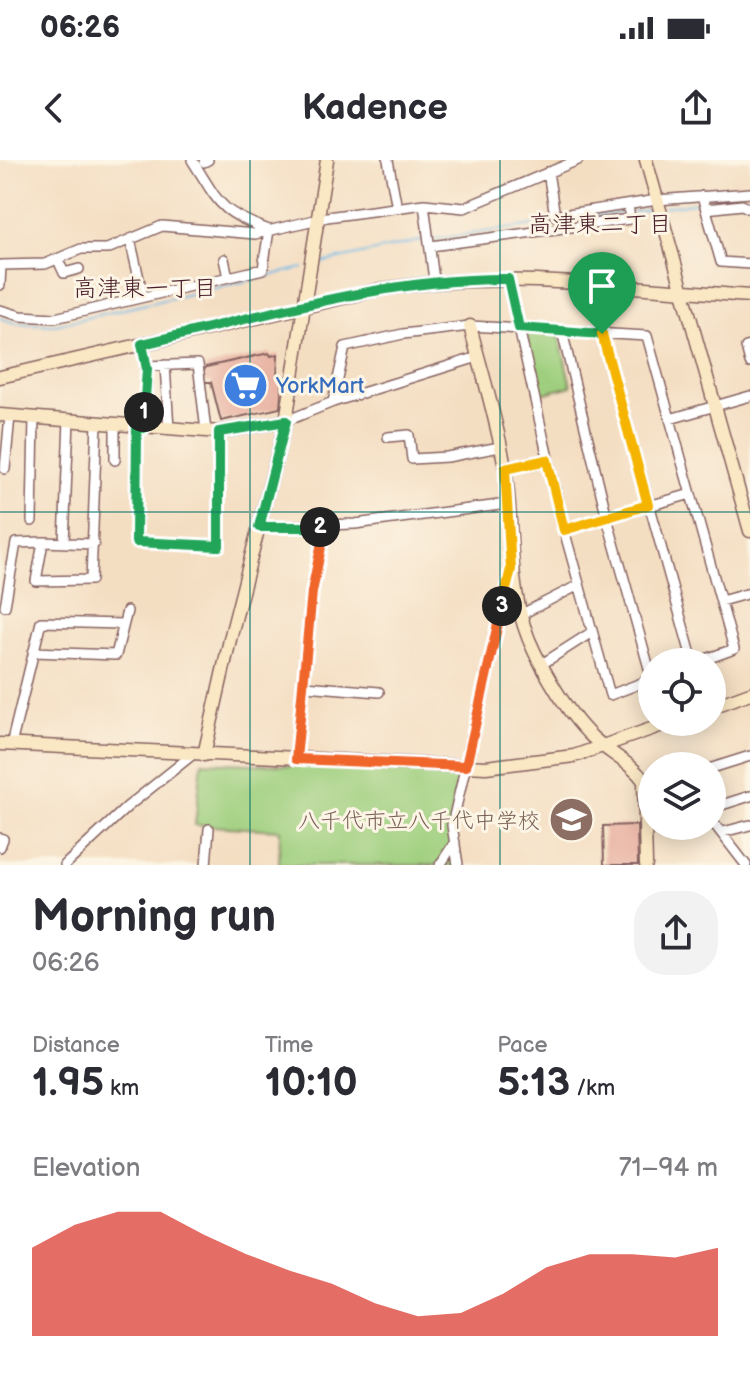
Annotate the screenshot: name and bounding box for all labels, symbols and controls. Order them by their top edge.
text: 06:26 [40,10,120,46]
icon: back [32,86,76,130]
icon: share [674,86,718,130]
text: Kadence [302,87,448,130]
district label: 高津東二丁目 [528,210,672,239]
pin [568,252,636,334]
icon: arrive [580,264,624,308]
district label: 高津東一丁目 [73,274,217,303]
supermarket icon: YorkMart [221,361,269,409]
place label: YorkMart [275,373,365,400]
pin: 1 [124,392,164,432]
text: 1 [139,398,149,425]
pin: 2 [300,507,340,547]
text: 2 [313,513,327,540]
pin: 3 [482,586,522,626]
text: 3 [496,592,508,619]
map controls [638,648,726,840]
button: locate [638,648,726,736]
button: layers [638,752,726,840]
school or university icon: 八千代市立八千代中学校 [547,796,595,844]
place label: 八千代市立八千代中学校 [298,808,540,835]
text: Morning run [32,891,276,944]
button: share [634,891,718,975]
text: 06:26 [32,948,100,979]
text: Distance [32,1032,120,1059]
text: Time [265,1032,313,1059]
text: Pace [497,1032,548,1059]
text: 1.95 [32,1059,104,1107]
text: 10:10 [265,1059,358,1107]
text: 5:13 [497,1059,570,1107]
text: km [104,1075,139,1102]
text: /km [570,1075,615,1102]
text: Elevation [32,1153,140,1184]
text: 71–94 m [619,1153,718,1184]

